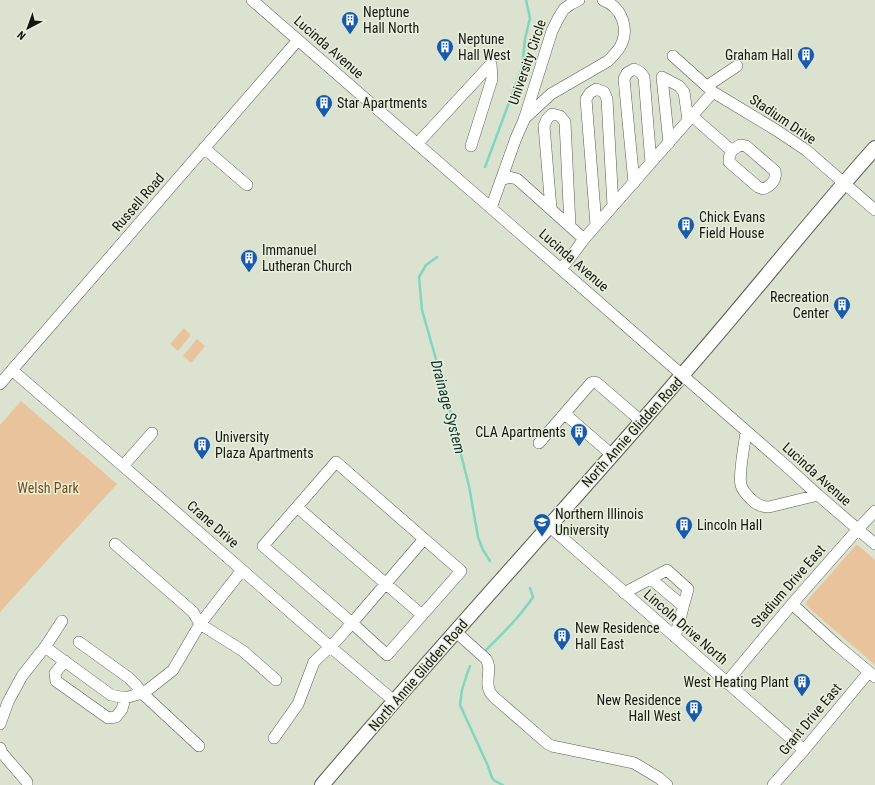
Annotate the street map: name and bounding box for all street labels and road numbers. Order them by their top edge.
street label: Lucinda Avenue [291,13,367,82]
street label: University Circle [505,17,549,107]
street label: Stadium Drive [747,91,820,147]
street label: Russell Road [109,170,167,234]
street label: Lucinda Avenue [536,226,612,295]
street label: North Annie Glidden Road [578,374,686,490]
street label: Lucinda Avenue [779,439,855,509]
street label: Crane Drive [184,497,242,551]
street label: Stadium Drive East [748,541,828,631]
street label: Lincoln Drive North [641,586,731,668]
street label: North Annie Glidden Road [365,616,471,734]
street label: Grant Drive East [775,680,845,758]

